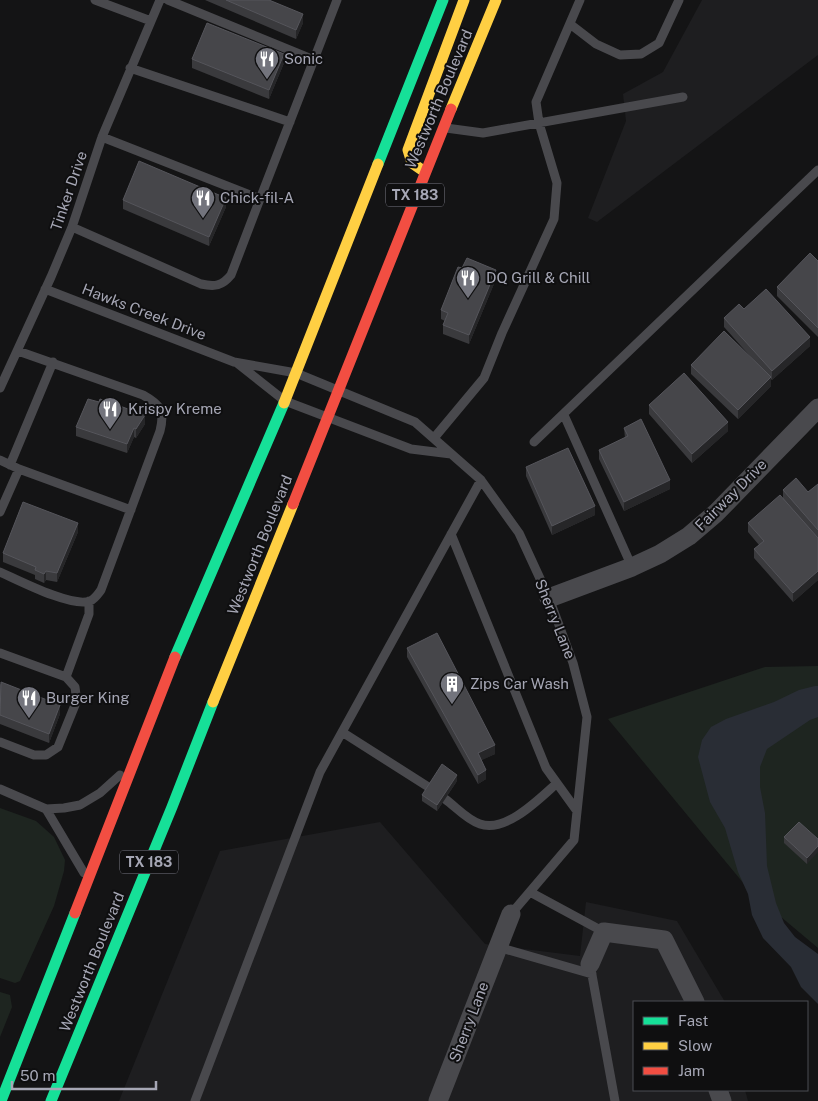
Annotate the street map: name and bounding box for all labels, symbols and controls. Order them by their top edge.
street label: Westworth Boulevard [402,27,476,171]
restaurant icon: Sonic [254,46,280,80]
place label: Sonic [284,50,323,67]
street label: Tinker Drive [47,149,90,233]
road number: TX 183 [386,184,444,206]
restaurant icon: Chick-fil-A [190,185,216,219]
place label: Chick-fil-A [220,189,294,206]
restaurant icon: DQ Grill & Chill [455,265,481,299]
place label: DQ Grill & Chill [486,269,590,286]
street label: Hawks Creek Drive [80,280,209,343]
restaurant icon: Krispy Kreme [97,396,123,430]
place label: Krispy Kreme [128,400,222,417]
street label: Fairway Drive [691,455,770,534]
street label: Westworth Boulevard [224,472,295,617]
street label: Sherry Lane [532,576,579,661]
building icon: Zips Car Wash [439,671,465,705]
place label: Zips Car Wash [470,675,569,692]
restaurant icon: Burger King [16,685,42,719]
place label: Burger King [46,689,130,706]
road number: TX 183 [120,850,178,874]
street label: Westworth Boulevard [56,889,127,1034]
street label: Sherry Lane [445,979,492,1064]
legend [633,1001,808,1091]
text: Fast [678,1012,708,1029]
text: Slow [678,1037,713,1054]
scale bar [12,1058,156,1090]
text: Jam [678,1062,705,1079]
text: 50 m [20,1067,55,1084]

